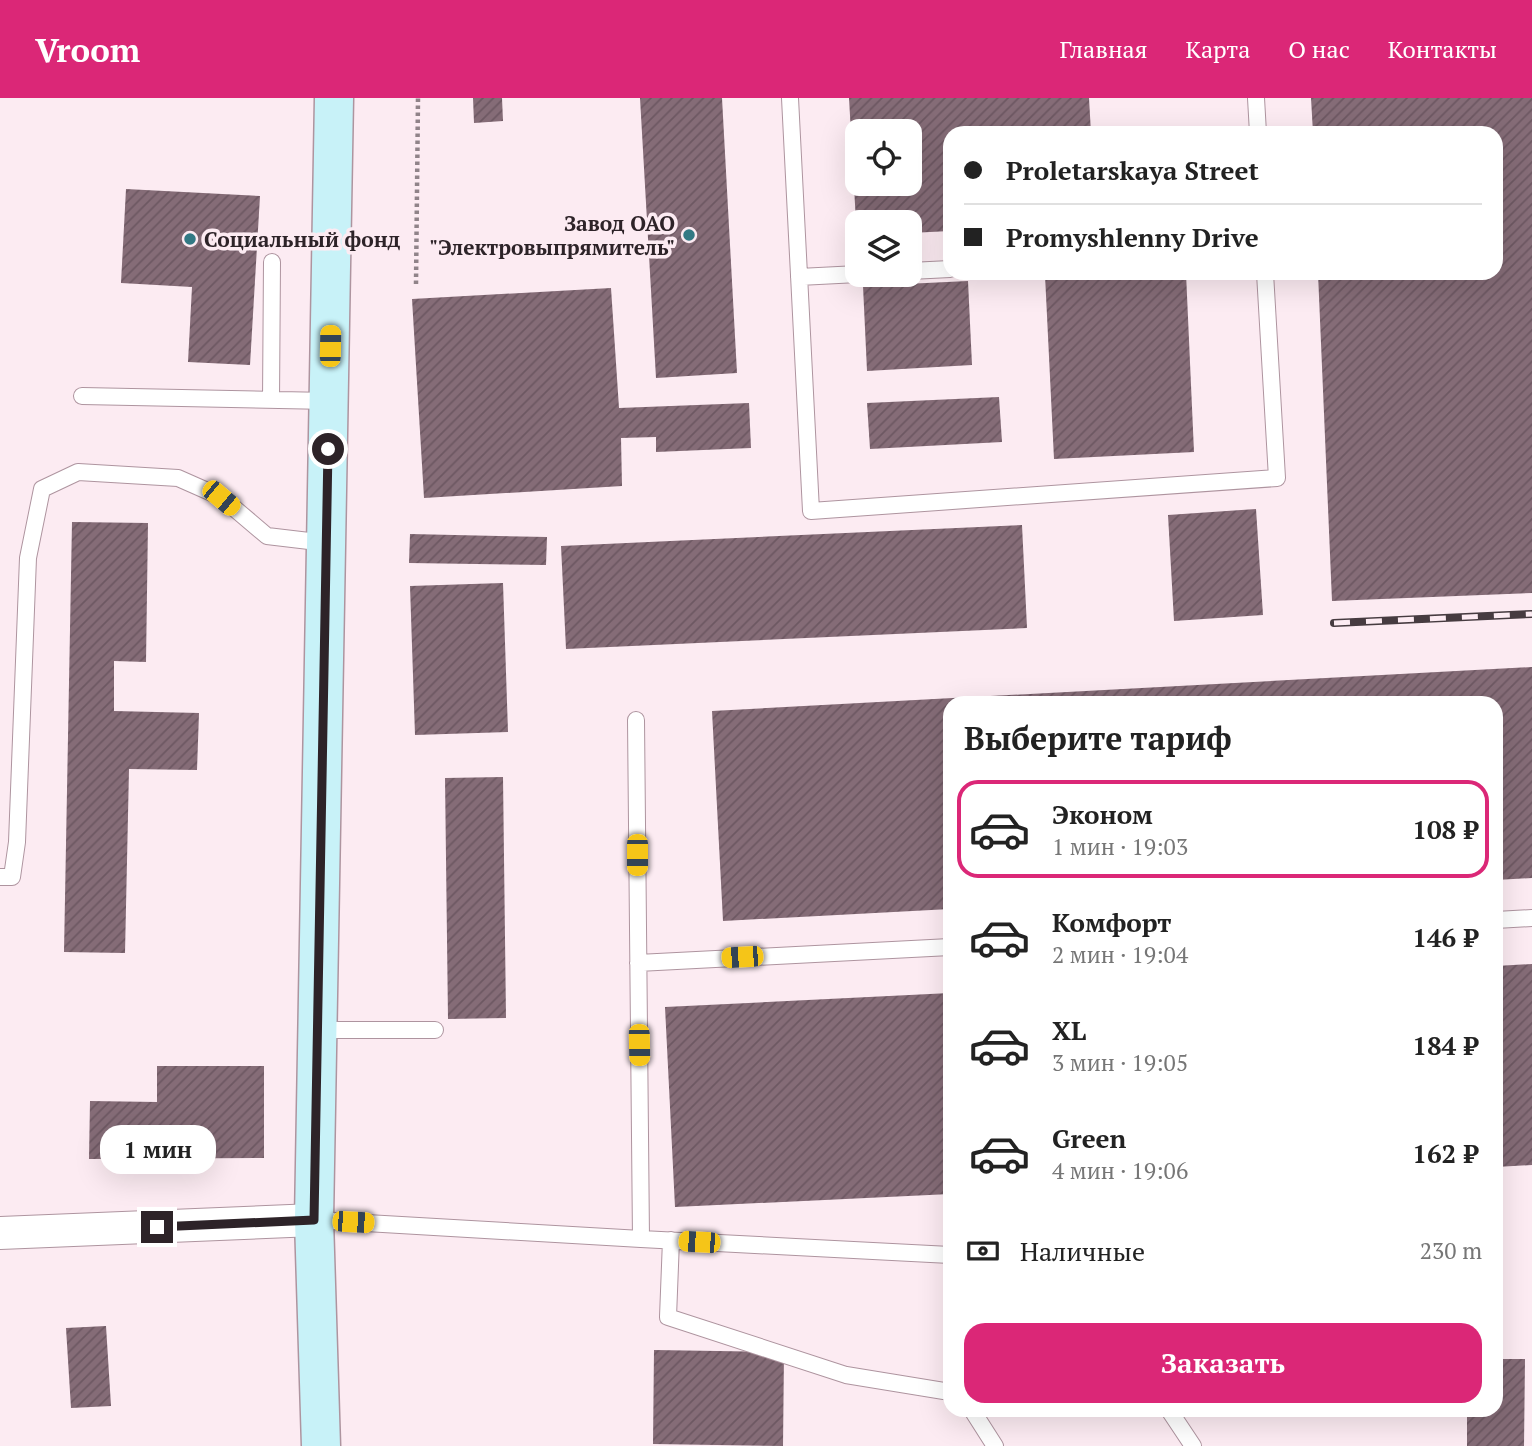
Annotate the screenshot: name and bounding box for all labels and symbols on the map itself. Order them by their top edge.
place label: Завод ОАО "Электровыпрямитель" [429,209,675,261]
place label: Социальный фонд [204,225,401,253]
marker: Завод ОАО "Электровыпрямитель" [681,227,697,243]
marker: Социальный фонд [182,231,198,247]
car [320,325,341,367]
route start [312,433,344,465]
car [199,476,244,520]
car [627,834,648,876]
car [721,945,764,969]
car [629,1024,650,1066]
callout: 1 мин [99,1126,215,1174]
car [332,1210,375,1234]
route end [141,1211,173,1243]
car [678,1230,721,1254]

